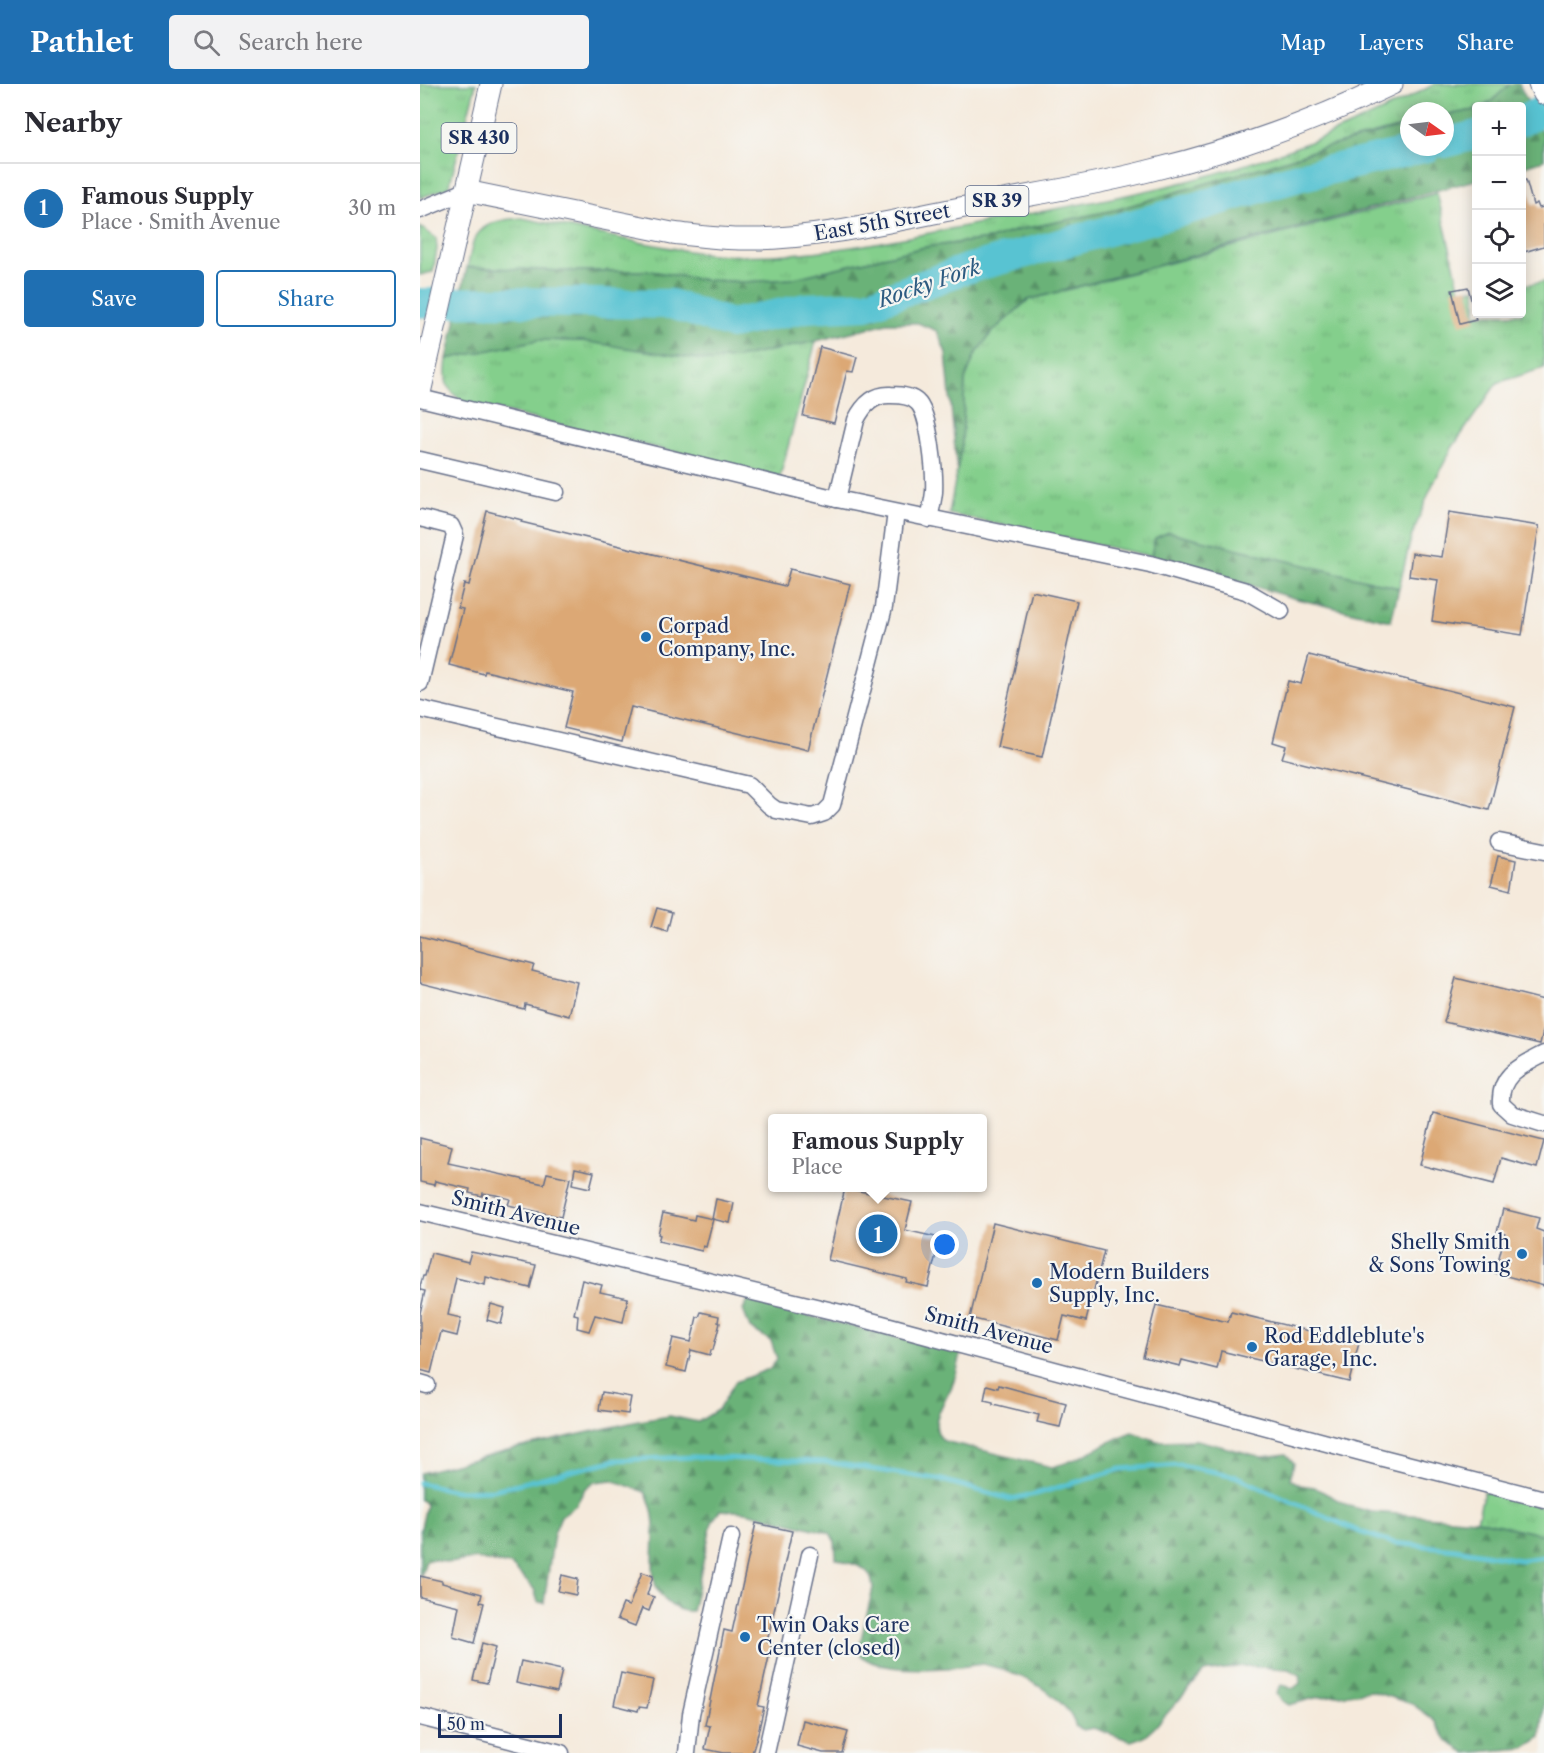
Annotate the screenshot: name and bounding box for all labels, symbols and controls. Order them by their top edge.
search box [169,15,589,69]
text: Pathlet [30,25,133,59]
icon: search [190,26,223,59]
text: Search here [238,29,363,56]
text: Map [1281,30,1326,55]
text: Layers [1359,30,1424,55]
text: Share [1457,30,1514,55]
north arrow [1400,102,1454,156]
map controls [1472,102,1526,318]
button: + [1472,102,1526,156]
text: Nearby [24,107,122,139]
road number: SR 430 [442,123,517,153]
button: − [1472,156,1526,210]
text: Famous Supply [81,183,253,210]
road number: SR 39 [966,186,1028,216]
text: 1 [39,196,48,220]
text: 30 m [348,196,396,220]
street label: East 5th Street [812,198,952,246]
text: Place · Smith Avenue [81,210,281,234]
button: locate [1472,210,1526,264]
water label: Rocky Fork [873,254,984,313]
button: layers [1472,264,1526,318]
button: Save [24,270,204,327]
button: Share [216,270,396,327]
place label: Corpad Company, Inc. [658,614,796,661]
marker: Corpad Company, Inc. [639,630,653,644]
popup [768,1114,987,1192]
text: Famous Supply [791,1128,964,1155]
text: Place [791,1155,843,1179]
street label: Smith Avenue [449,1185,583,1241]
pin: 1 [858,1212,898,1256]
your location [930,1230,959,1259]
place label: Shelly Smith & Sons Towing [1368,1230,1510,1277]
marker: Shelly Smith & Sons Towing [1515,1247,1529,1261]
place label: Modern Builders Supply, Inc. [1049,1260,1209,1307]
marker: Modern Builders Supply, Inc. [1030,1276,1044,1290]
street label: Smith Avenue [922,1301,1056,1359]
place label: Rod Eddleblute's Garage, Inc. [1264,1324,1425,1371]
marker: Rod Eddleblute's Garage, Inc. [1245,1340,1259,1354]
place label: Twin Oaks Care Center (closed) [757,1613,910,1660]
marker: Twin Oaks Care Center (closed) [738,1630,752,1644]
scale bar [438,1711,562,1738]
text: 50 m [447,1714,485,1734]

